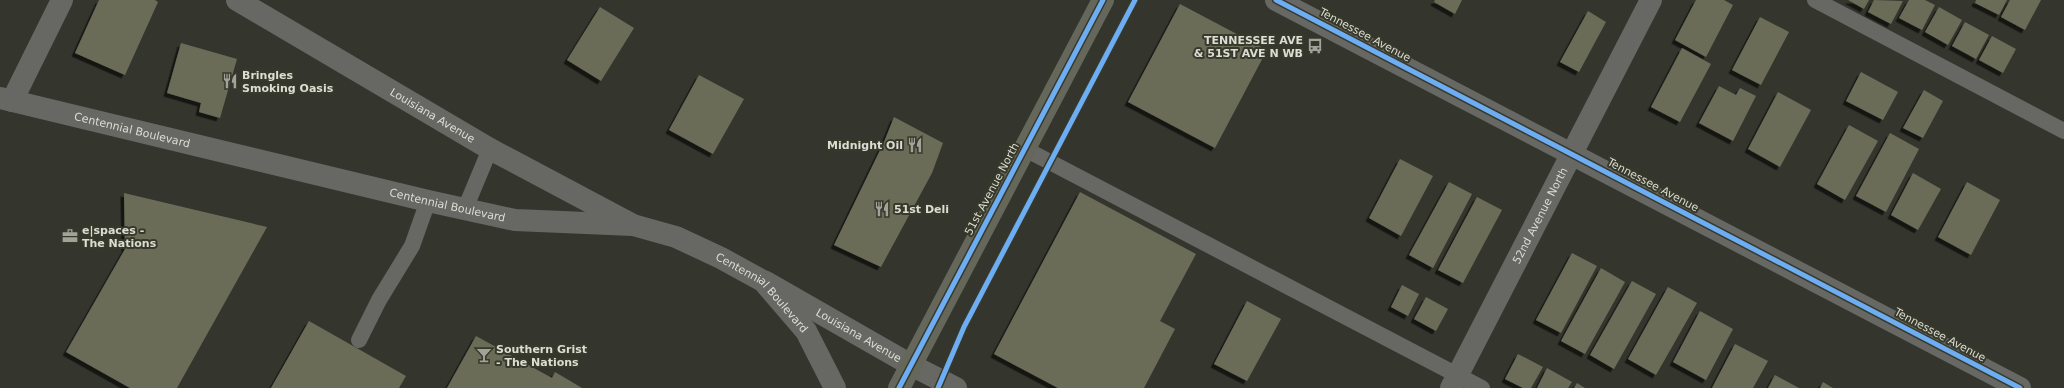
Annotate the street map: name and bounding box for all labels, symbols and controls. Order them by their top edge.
street label: Tennessee Avenue [1316,5,1413,65]
place label: TENNESSEE AVE & 51ST AVE N WB [1194,34,1303,60]
bus stop icon: TENNESSEE AVE & 51ST AVE N WB [1306,37,1324,55]
place label: Bringles Smoking Oasis [242,69,334,95]
restaurant icon: Bringles Smoking Oasis [221,72,239,90]
street label: Louisiana Avenue [388,85,478,145]
street label: Centennial Boulevard [73,110,191,150]
restaurant icon: Midnight Oil [906,136,924,154]
place label: Midnight Oil [827,139,903,152]
street label: 51st Avenue North [962,141,1022,237]
street label: Tennessee Avenue [1604,155,1701,215]
street label: 52nd Avenue North [1510,165,1570,266]
street label: Centennial Boulevard [388,185,507,224]
restaurant icon: 51st Deli [873,200,891,218]
place label: 51st Deli [894,203,949,216]
place label: e|spaces - The Nations [82,224,157,250]
office icon: e|spaces - The Nations [61,227,79,245]
street label: Centennial Boulevard [714,250,811,335]
street label: Tennessee Avenue [1891,305,1988,365]
street label: Louisiana Avenue [814,306,904,365]
place label: Southern Grist - The Nations [496,343,587,369]
bar icon: Southern Grist - The Nations [475,346,493,364]

